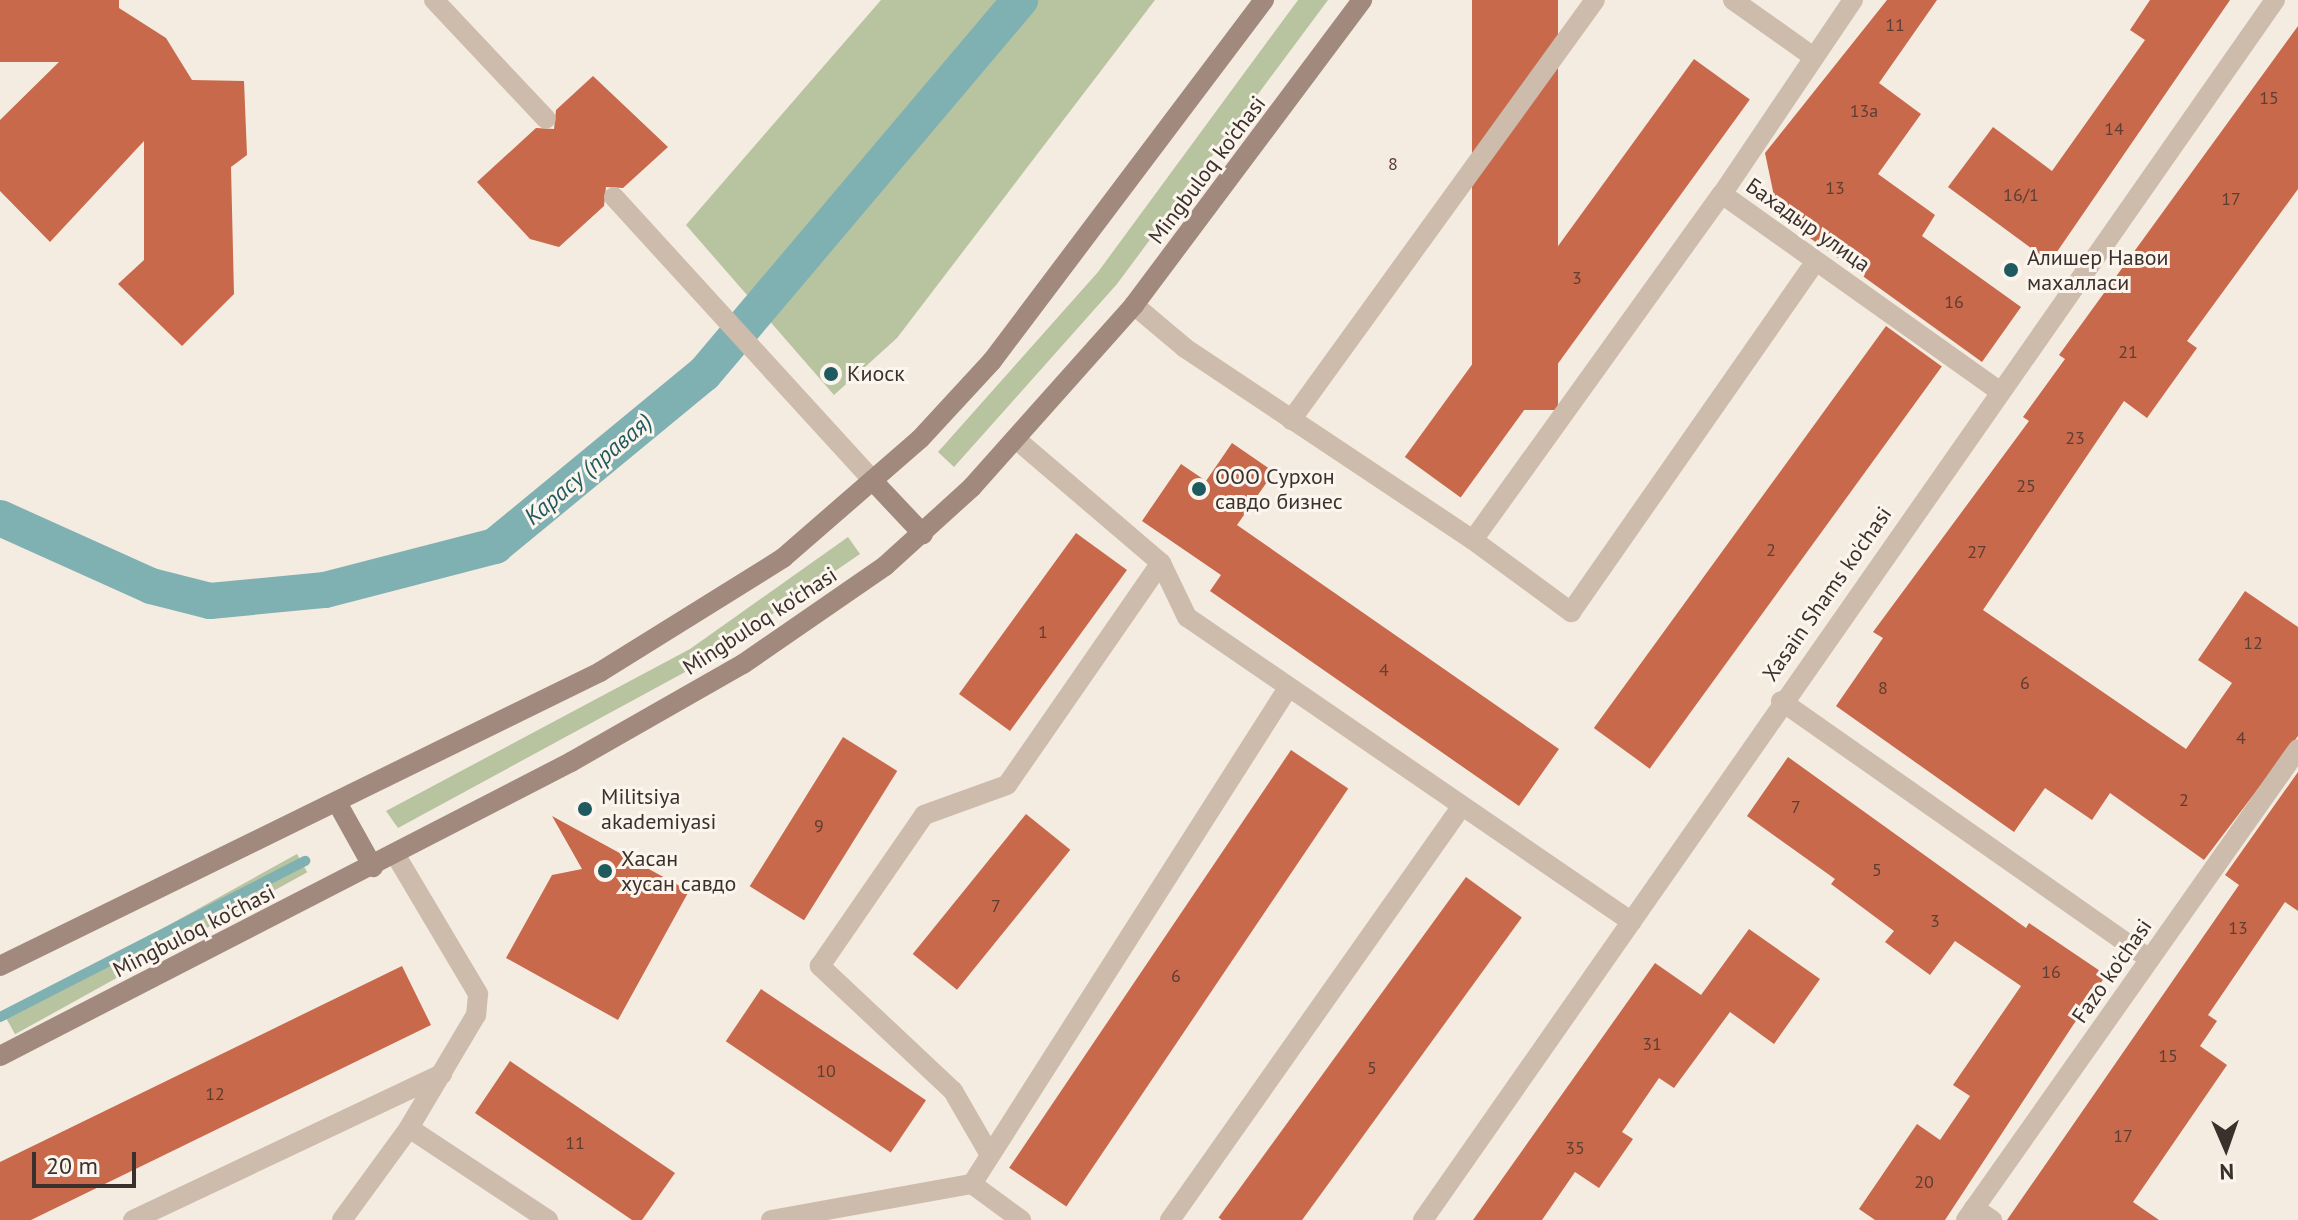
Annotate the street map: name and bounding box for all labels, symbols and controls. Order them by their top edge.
house number: 11 [1885,14,1905,36]
house number: 15 [2259,87,2279,109]
street label: Mingbuloq ko'chasi [1143,91,1271,249]
house number: 13а [1850,100,1878,122]
house number: 14 [2104,118,2124,140]
house number: 8 [1388,153,1398,175]
street label: Бахадыр улица [1741,172,1875,278]
house number: 13 [1825,177,1845,199]
house number: 16/1 [2003,184,2039,206]
house number: 17 [2221,188,2241,210]
place label: Алишер Навои махалласи [2027,244,2168,296]
marker: Алишер Навои махалласи [2002,261,2020,279]
house number: 3 [1572,267,1582,289]
house number: 16 [1944,291,1964,313]
house number: 21 [2118,341,2138,363]
place label: Киоск [847,361,905,387]
marker: Киоск [822,365,840,383]
water label: Карасу (правая) [518,407,658,531]
house number: 23 [2065,427,2085,449]
place label: ООО Сурхон савдо бизнес [1215,463,1343,514]
house number: 25 [2016,475,2036,497]
marker: ООО Сурхон савдо бизнес [1190,480,1208,498]
street label: Xasain Shams ko'chasi [1757,502,1897,686]
house number: 2 [1766,539,1776,561]
house number: 27 [1967,541,1987,563]
street label: Mingbuloq ko'chasi [678,561,842,681]
house number: 1 [1038,621,1048,643]
house number: 12 [2243,632,2263,654]
house number: 4 [1379,659,1389,681]
house number: 6 [2020,672,2030,694]
house number: 8 [1878,677,1888,699]
house number: 4 [2236,727,2246,749]
place label: Militsiya akademiyasi [601,783,716,834]
house number: 2 [2179,789,2189,811]
house number: 7 [1791,796,1801,818]
marker: Militsiya akademiyasi [576,800,594,818]
house number: 9 [814,815,824,837]
place label: Хасан хусан савдо [621,845,736,896]
house number: 5 [1872,859,1882,881]
marker: Хасан хусан савдо [596,862,614,880]
street label: Mingbuloq ko'chasi [109,879,279,983]
house number: 7 [991,895,1001,917]
house number: 3 [1930,910,1940,932]
street label: Fazo ko'chasi [2067,914,2157,1028]
house number: 13 [2228,917,2248,939]
house number: 16 [2041,961,2061,983]
house number: 6 [1171,965,1181,987]
house number: 31 [1642,1033,1662,1055]
house number: 15 [2158,1045,2178,1067]
house number: 5 [1367,1057,1377,1079]
house number: 10 [816,1060,836,1082]
house number: 12 [205,1083,225,1105]
north arrow [2186,1108,2266,1188]
house number: 17 [2113,1125,2133,1147]
house number: 11 [565,1132,585,1154]
scale bar [36,1136,140,1186]
house number: 35 [1565,1137,1585,1159]
text: 20 m [46,1150,98,1181]
text: N [2219,1158,2235,1186]
house number: 20 [1914,1171,1934,1193]

